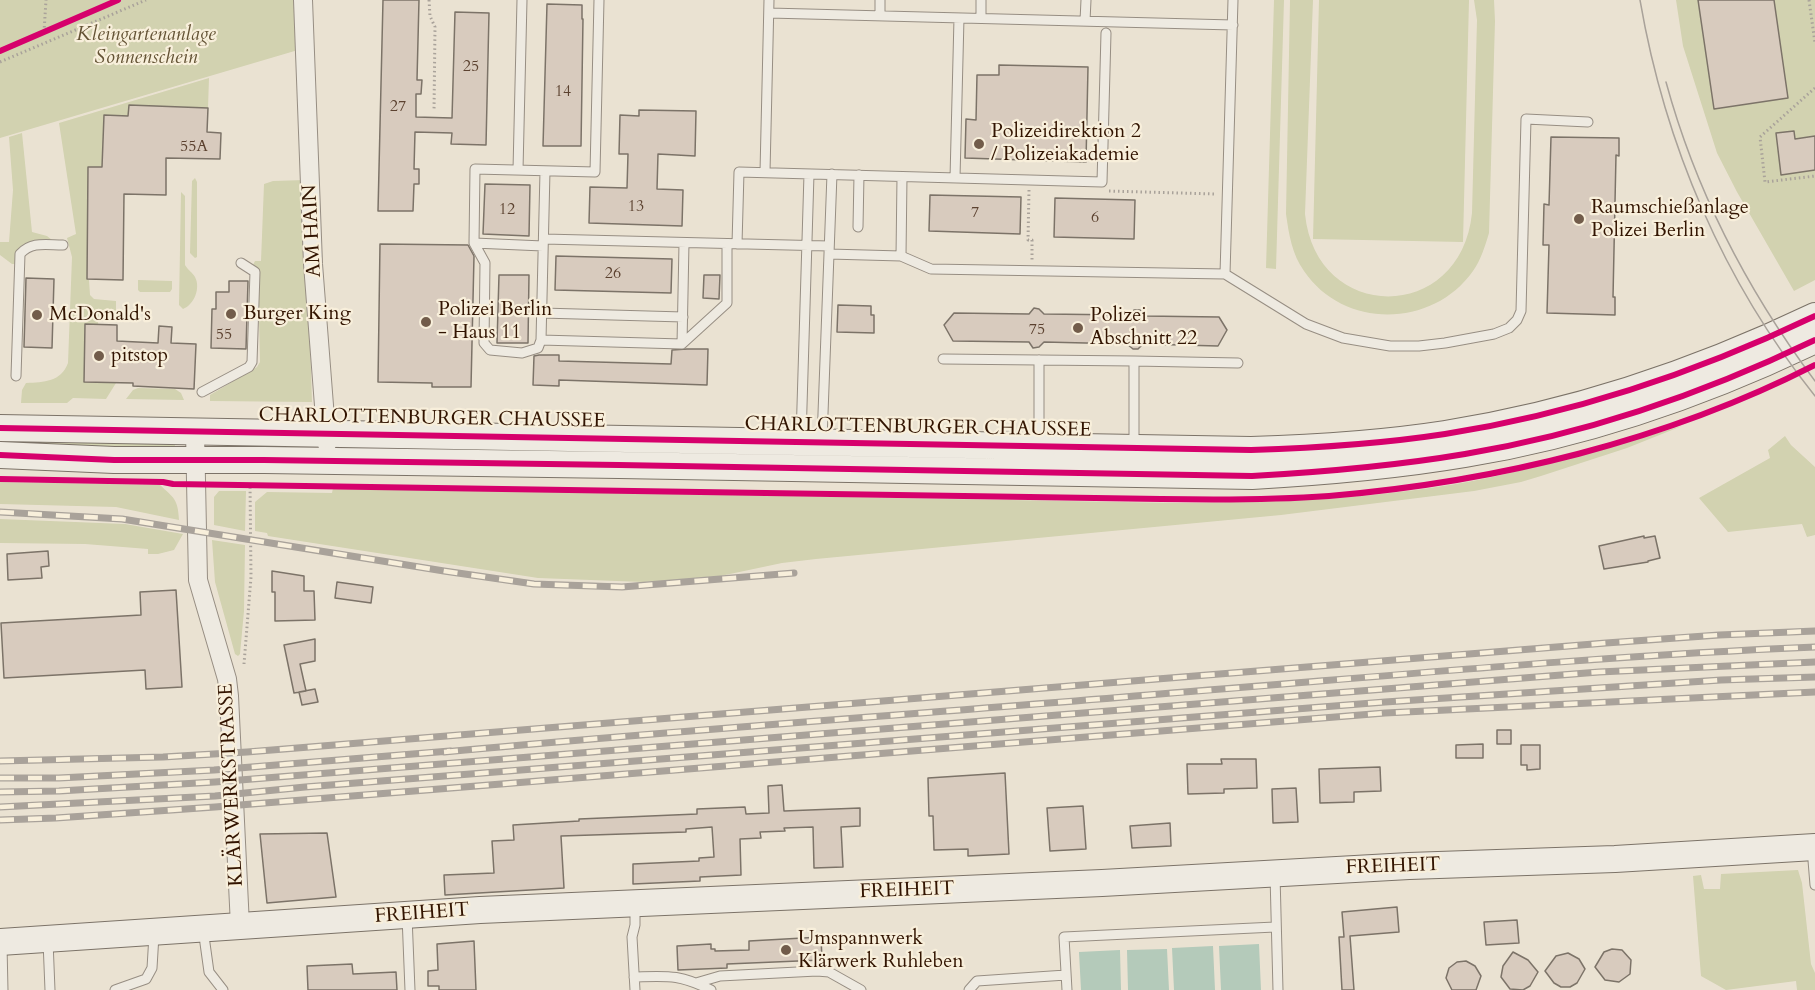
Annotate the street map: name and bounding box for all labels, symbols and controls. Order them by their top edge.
park label: Kleingartenanlage Sonnenschein [76,23,216,70]
house number: 25 [463,57,479,77]
house number: 14 [555,82,571,102]
house number: 27 [390,97,406,117]
place label: Polizeidirektion 2 / Polizeiakademie [991,120,1141,167]
house number: 55A [180,137,208,157]
marker: Polizeidirektion 2 / Polizeiakademie [972,137,986,151]
street label: AM HAIN [299,184,327,278]
place label: Raumschießanlage Polizei Berlin [1591,196,1749,243]
house number: 13 [628,197,644,217]
house number: 12 [499,200,515,220]
house number: 7 [971,203,979,223]
house number: 6 [1091,208,1099,228]
marker: Raumschießanlage Polizei Berlin [1572,212,1586,226]
house number: 26 [605,264,621,284]
place label: Polizei Berlin - Haus 11 [438,298,552,345]
place label: Burger King [243,302,351,326]
place label: McDonald's [49,303,151,327]
place label: Polizei Abschnitt 22 [1090,304,1197,351]
marker: Burger King [224,307,238,321]
marker: McDonald's [30,308,44,322]
marker: Polizei Berlin - Haus 11 [419,315,433,329]
house number: 75 [1029,320,1045,340]
marker: Polizei Abschnitt 22 [1071,321,1085,335]
house number: 55 [216,325,232,345]
place label: pitstop [111,344,168,368]
marker: pitstop [92,349,106,363]
street label: CHARLOTTENBURGER CHAUSSEE [258,404,606,434]
street label: CHARLOTTENBURGER CHAUSSEE [744,413,1092,443]
street label: KLÄRWERKSTRASSE [215,683,249,887]
street label: FREIHEIT [1345,853,1441,881]
street label: FREIHEIT [859,877,955,905]
street label: FREIHEIT [374,899,470,929]
place label: Umspannwerk Klärwerk Ruhleben [798,927,964,974]
marker: Umspannwerk Klärwerk Ruhleben [779,943,793,957]

